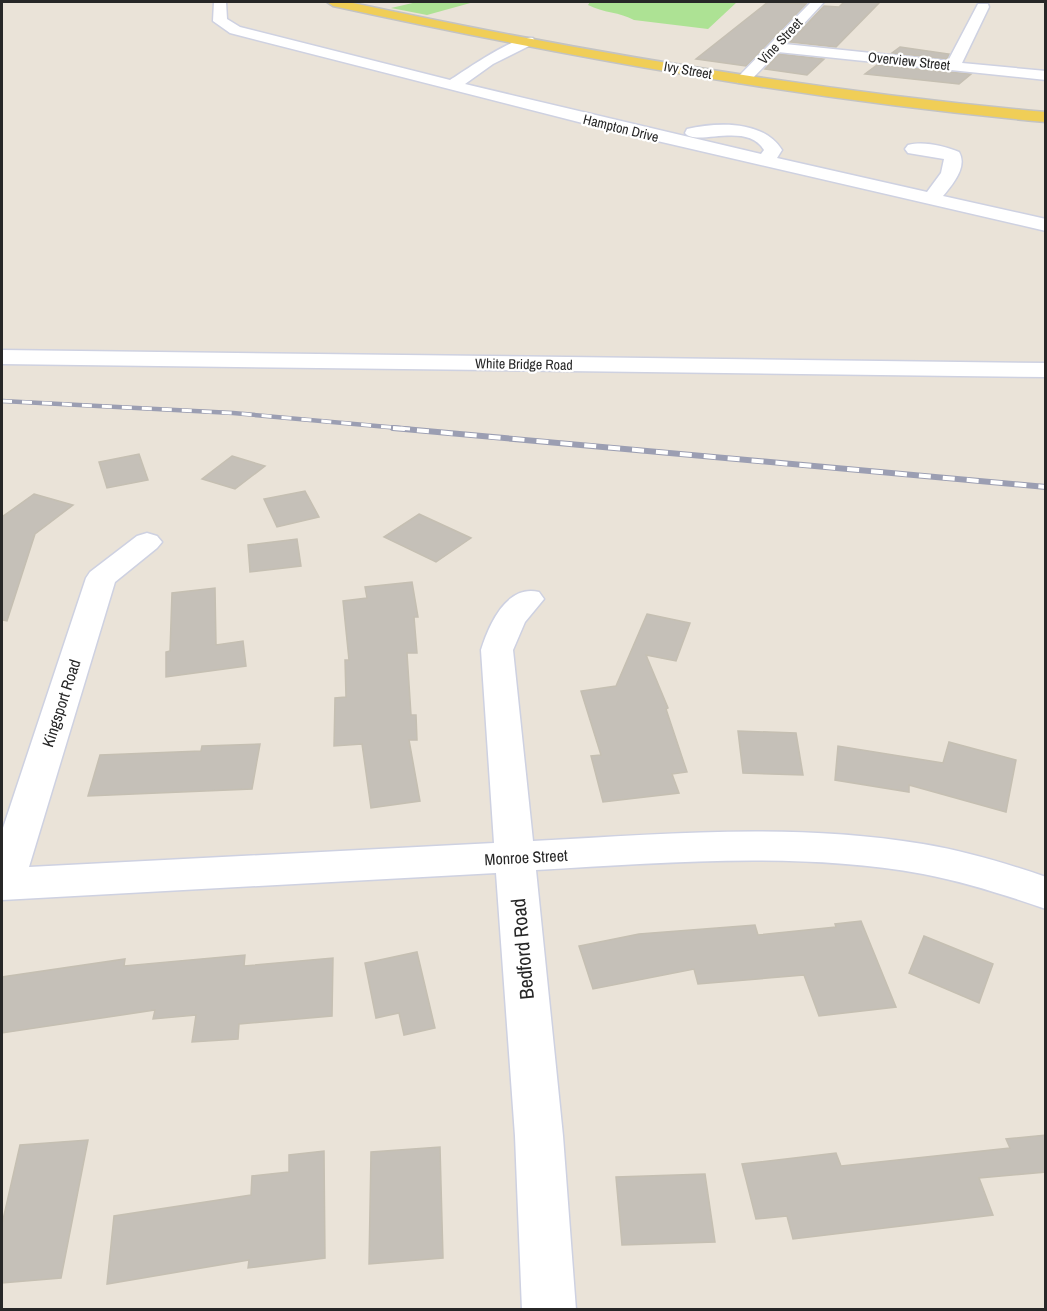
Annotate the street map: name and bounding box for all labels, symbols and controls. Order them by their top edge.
street label: Vine Street [754,14,806,68]
street label: Overview Street [867,48,951,74]
street label: Ivy Street [663,57,713,83]
street label: Hampton Drive [581,110,661,146]
street label: White Bridge Road [475,354,573,374]
street label: Kingsport Road [36,656,86,750]
street label: Monroe Street [484,844,568,870]
street label: Bedford Road [504,897,540,1001]

